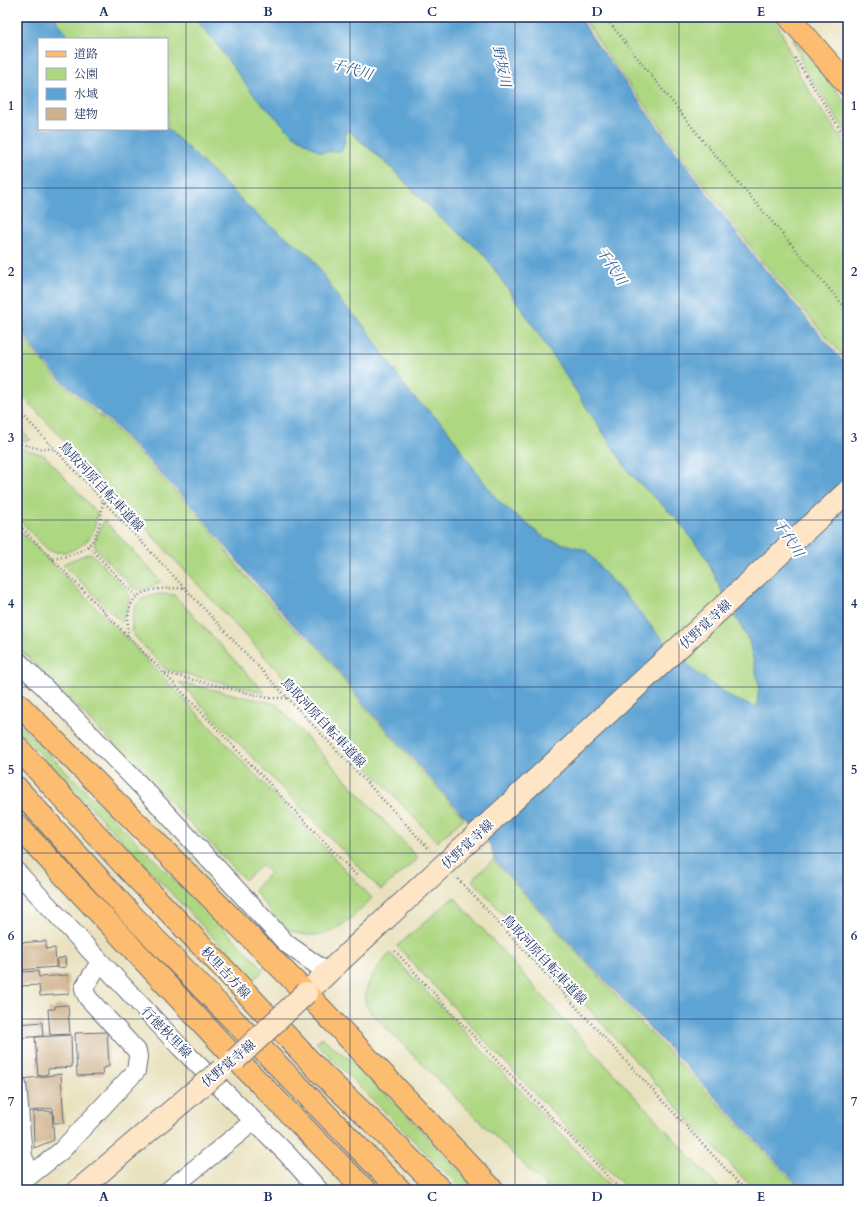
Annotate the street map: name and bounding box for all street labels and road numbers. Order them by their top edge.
street label: 鳥取河原自転車道線 [55,438,148,536]
street label: 伏野覚寺線 [676,596,736,653]
street label: 鳥取河原自転車道線 [277,674,370,772]
street label: 伏野覚寺線 [438,816,498,873]
street label: 鳥取河原自転車道線 [498,911,591,1009]
street label: 秋里吉方線 [197,943,254,1003]
street label: 行徳秋里線 [137,1003,195,1062]
street label: 伏野覚寺線 [198,1036,259,1092]

